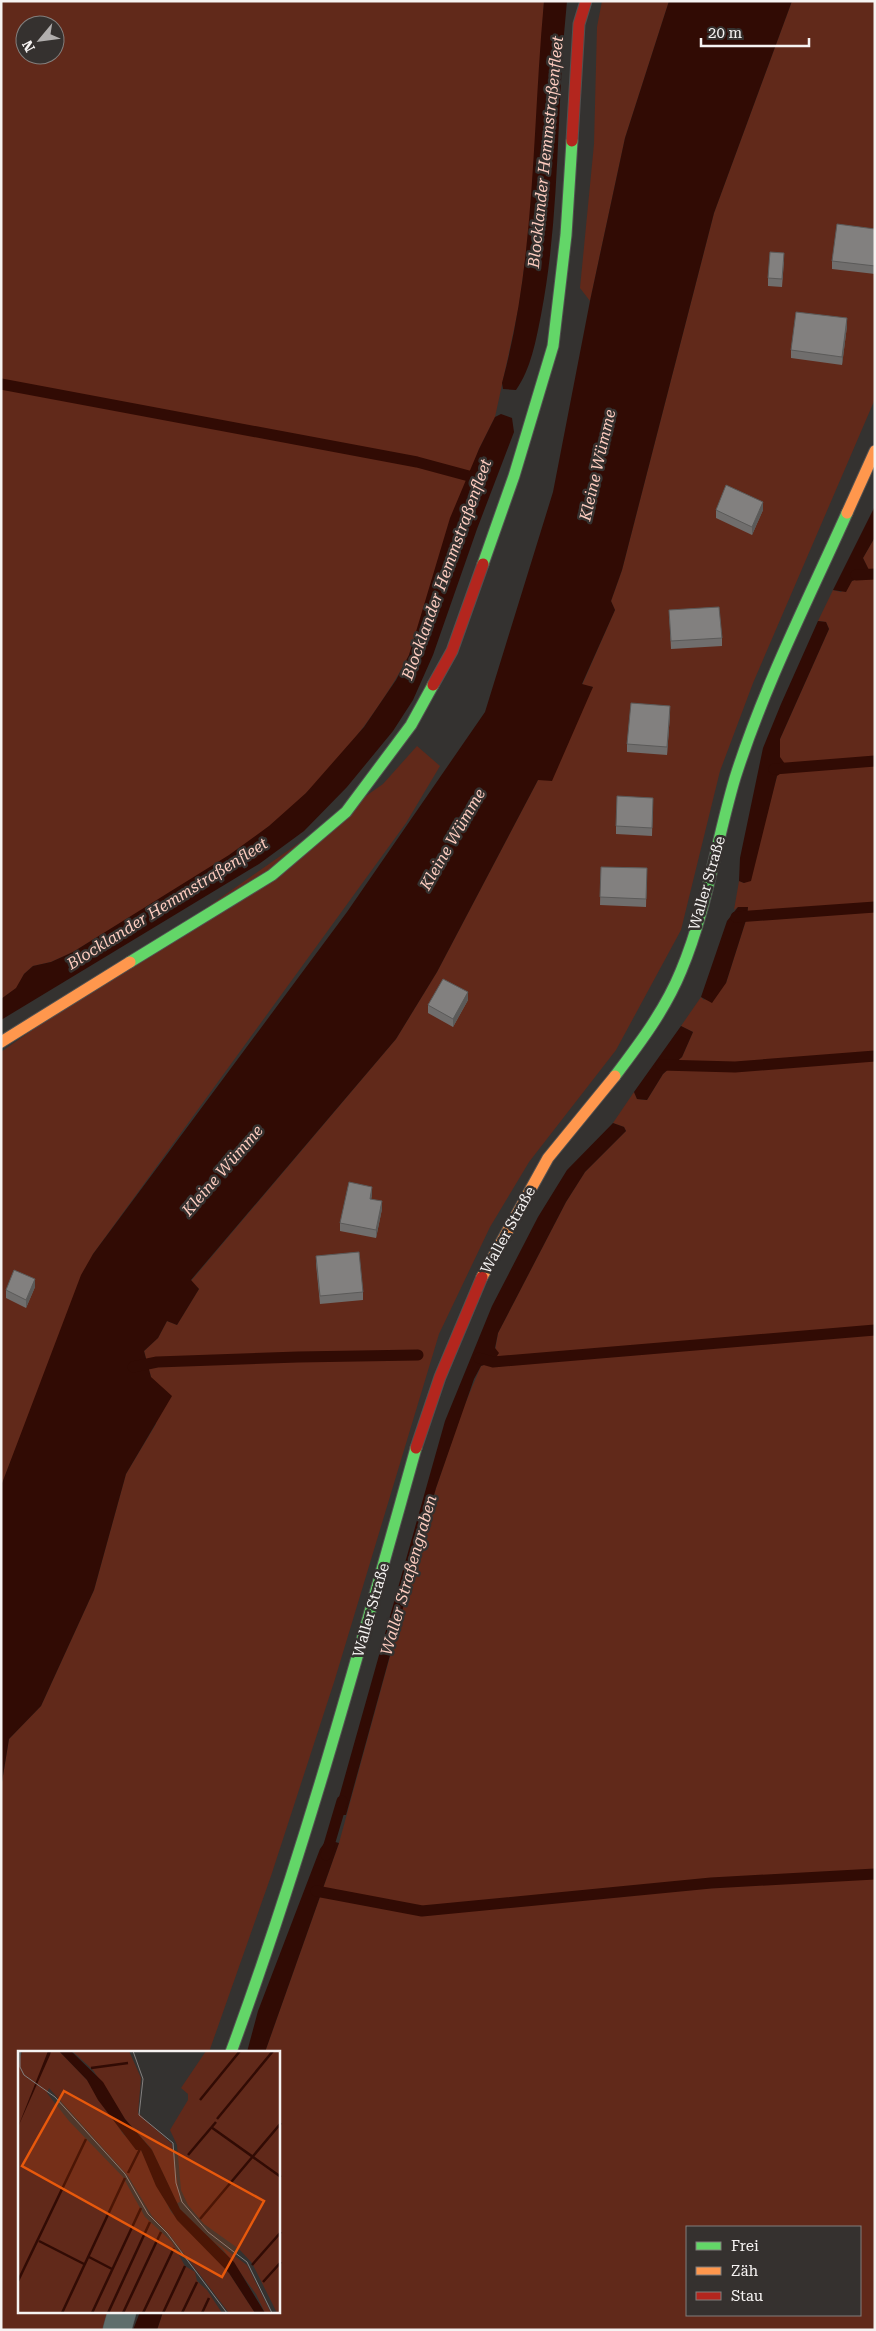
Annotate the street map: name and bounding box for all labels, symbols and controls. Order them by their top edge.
north arrow [15,15,65,65]
scale bar [701,15,808,47]
text: 20 m [708,24,743,42]
water label: Blocklander Hemmstraßenfleet [524,35,567,270]
text: N [19,38,38,55]
water label: Kleine Wümme [575,407,620,524]
water label: Blocklander Hemmstraßenfleet [397,456,495,683]
water label: Kleine Wümme [415,785,489,894]
water label: Blocklander Hemmstraßenfleet [62,834,271,974]
street label: Waller Straße [685,834,729,932]
water label: Kleine Wümme [177,1121,267,1220]
street label: Waller Straße [477,1183,539,1277]
water label: Waller Straßengraben [376,1493,440,1657]
street label: Waller Straße [349,1561,393,1659]
inset map [18,2051,280,2314]
legend [686,2226,861,2316]
text: Frei [731,2237,759,2255]
text: Zäh [731,2262,759,2280]
text: Stau [731,2287,764,2305]

